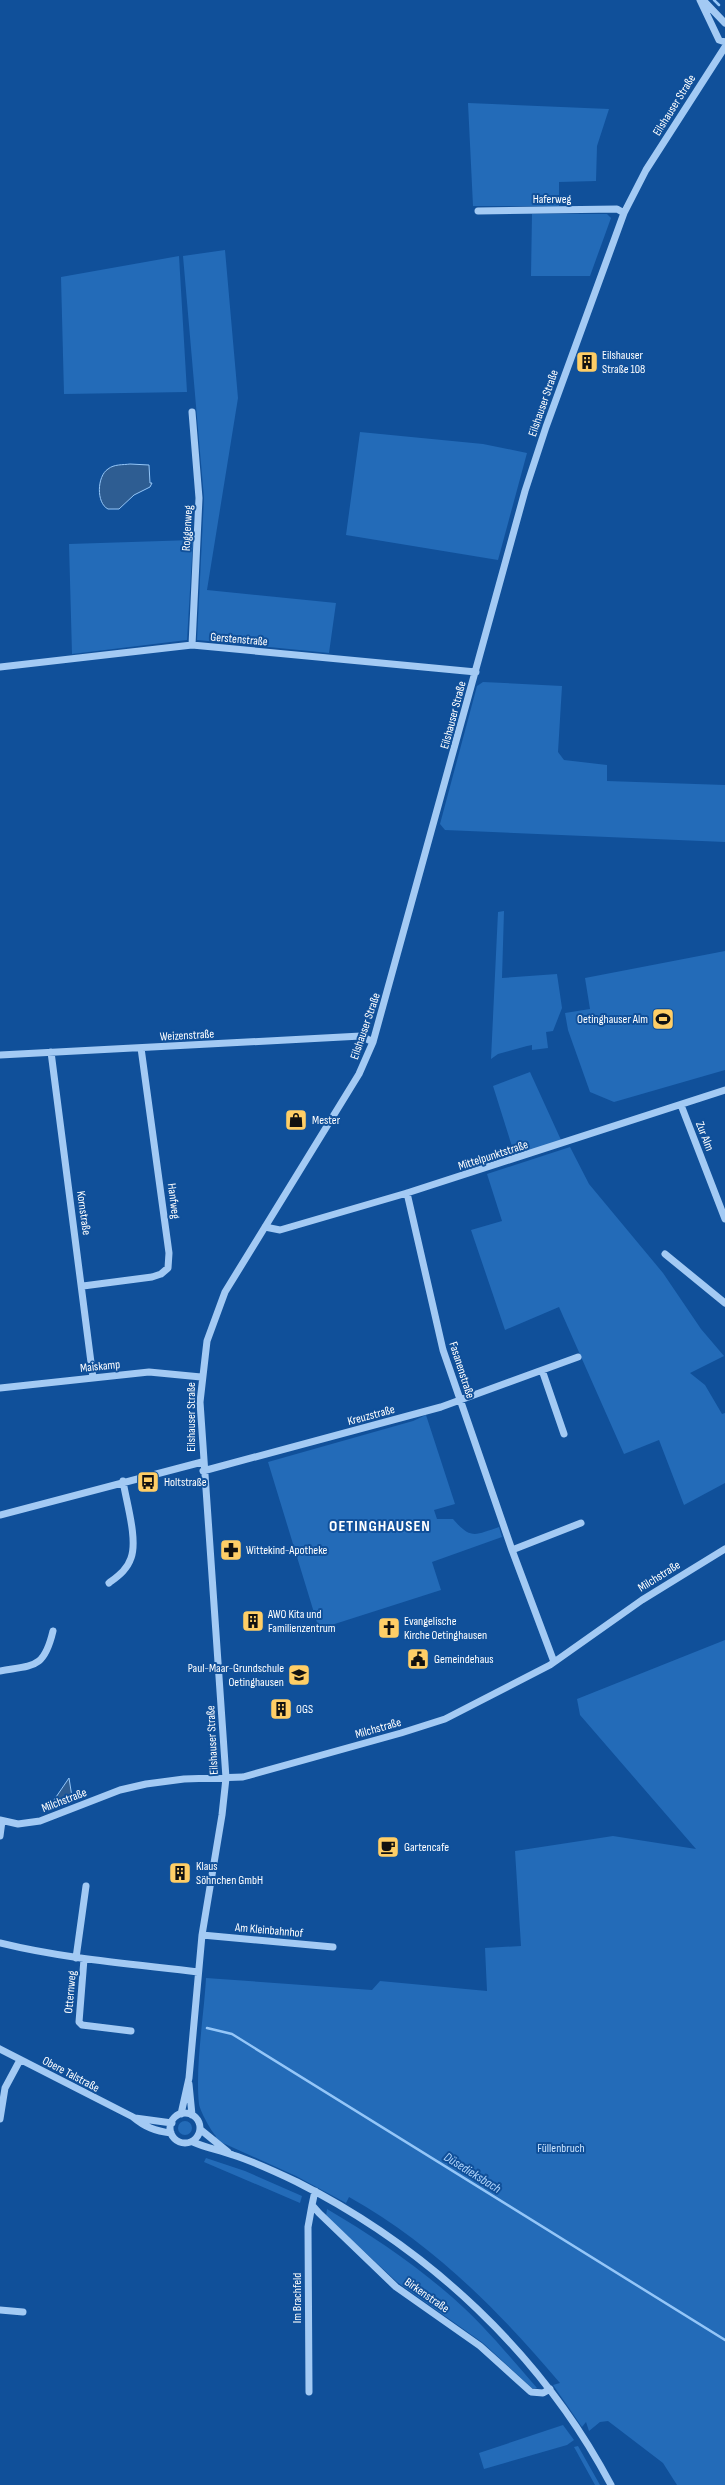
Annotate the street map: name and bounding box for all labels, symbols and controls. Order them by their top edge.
street label: Eilshauser Straße [650,72,699,139]
street label: Haferweg [533,192,572,207]
place label: Eilshauser Straße 108 [602,348,645,377]
building icon: Eilshauser Straße 108 [574,349,600,375]
street label: Eilshauser Straße [525,368,562,438]
street label: Roggenweg [179,504,196,551]
street label: Gerstenstraße [210,630,268,649]
street label: Eilshauser Straße [437,679,470,751]
street label: Eilshauser Straße [347,991,384,1061]
sports icon: Oetinghauser Alm [650,1006,676,1032]
place label: Oetinghauser Alm [577,1012,648,1027]
street label: Weizenstraße [159,1027,215,1044]
shop icon: Mester [283,1107,309,1133]
place label: Mester [312,1113,341,1128]
street label: Zur Alm [692,1119,717,1153]
street label: Mittelpunktstraße [456,1137,530,1174]
street label: Hanfweg [164,1182,183,1220]
street label: Kornstraße [73,1190,94,1236]
street label: Fasanenstraße [445,1340,478,1401]
street label: Maiskamp [79,1357,121,1376]
street label: Eilshauser Straße [184,1382,199,1452]
street label: Kreuzstraße [346,1402,397,1429]
bus stop icon: Holtstraße [135,1469,161,1495]
place label: Holtstraße [164,1475,207,1490]
district label: OETINGHAUSEN [329,1517,431,1536]
pharmacy icon: Wittekind-Apotheke [218,1537,244,1563]
place label: Wittekind-Apotheke [246,1543,328,1558]
street label: Milchstraße [635,1557,683,1595]
place label: AWO Kita und Familienzentrum [267,1607,336,1636]
building icon: AWO Kita und Familienzentrum [240,1608,266,1634]
place label: Evangelische Kirche Oetinghausen [404,1614,487,1643]
church icon: Evangelische Kirche Oetinghausen [376,1615,402,1641]
public building icon: Gemeindehaus [405,1646,431,1672]
place label: Gemeindehaus [434,1652,494,1667]
place label: Paul-Maar-Grundschule Oetinghausen [188,1661,284,1690]
school or university icon: Paul-Maar-Grundschule Oetinghausen [286,1662,312,1688]
building icon: OGS [268,1696,294,1722]
place label: OGS [296,1702,313,1717]
street label: Eilshauser Straße [203,1705,222,1775]
street label: Milchstraße [353,1715,403,1742]
street label: Milchstraße [39,1785,89,1816]
cafe icon: Gartencafe [375,1834,401,1860]
place label: Gartencafe [404,1840,449,1855]
place label: Klaus Söhnchen GmbH [196,1859,263,1888]
building icon: Klaus Söhnchen GmbH [167,1860,193,1886]
street label: Am Kleinbahnhof [233,1920,304,1941]
street label: Otternweg [61,1970,80,2014]
street label: Obere Talstraße [40,2053,102,2096]
park label: Füllenbruch [537,2141,585,2156]
water label: Düsedieksbach [441,2149,504,2197]
street label: Im Brachfeld [290,2273,305,2323]
street label: Birkenstraße [401,2275,452,2316]

